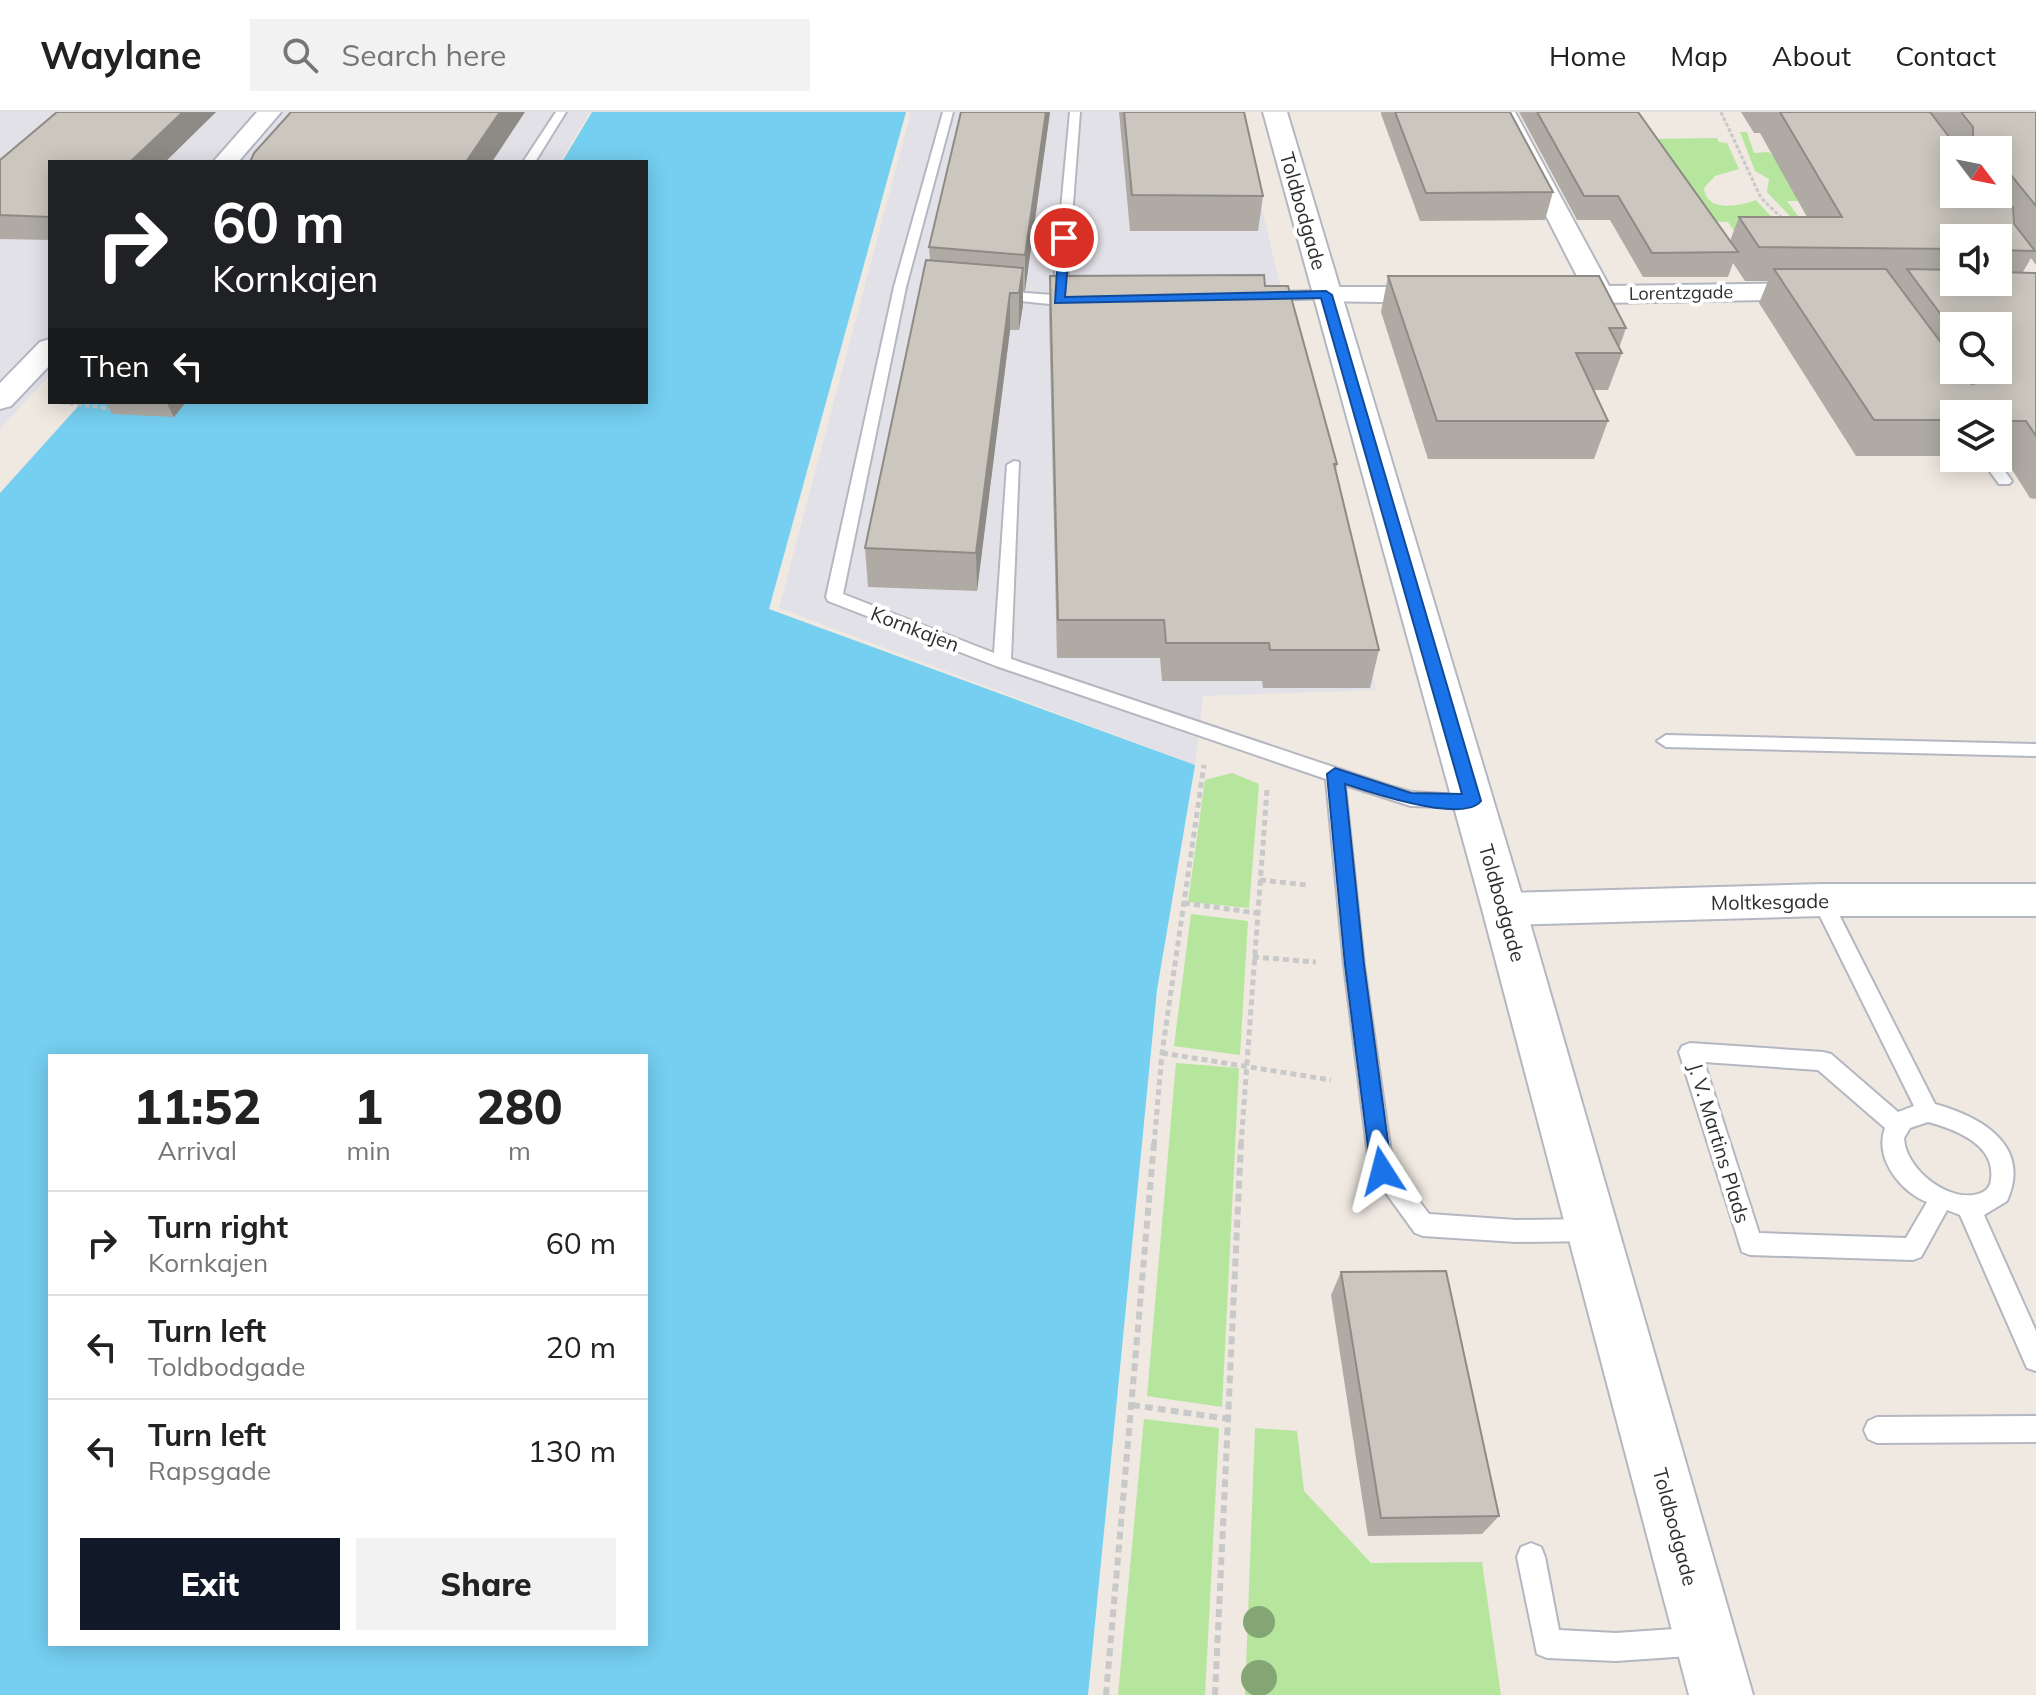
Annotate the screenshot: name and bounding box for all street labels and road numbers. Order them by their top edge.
street label: Toldbodgade [1275,149,1332,273]
street label: Lorentzgade [1629,280,1733,305]
street label: Kornkajen [868,600,963,657]
street label: Toldbodgade [1474,841,1531,965]
street label: Moltkesgade [1711,888,1829,915]
street label: J. V. Martins Plads [1683,1060,1756,1226]
street label: Toldbodgade [1648,1465,1703,1589]

